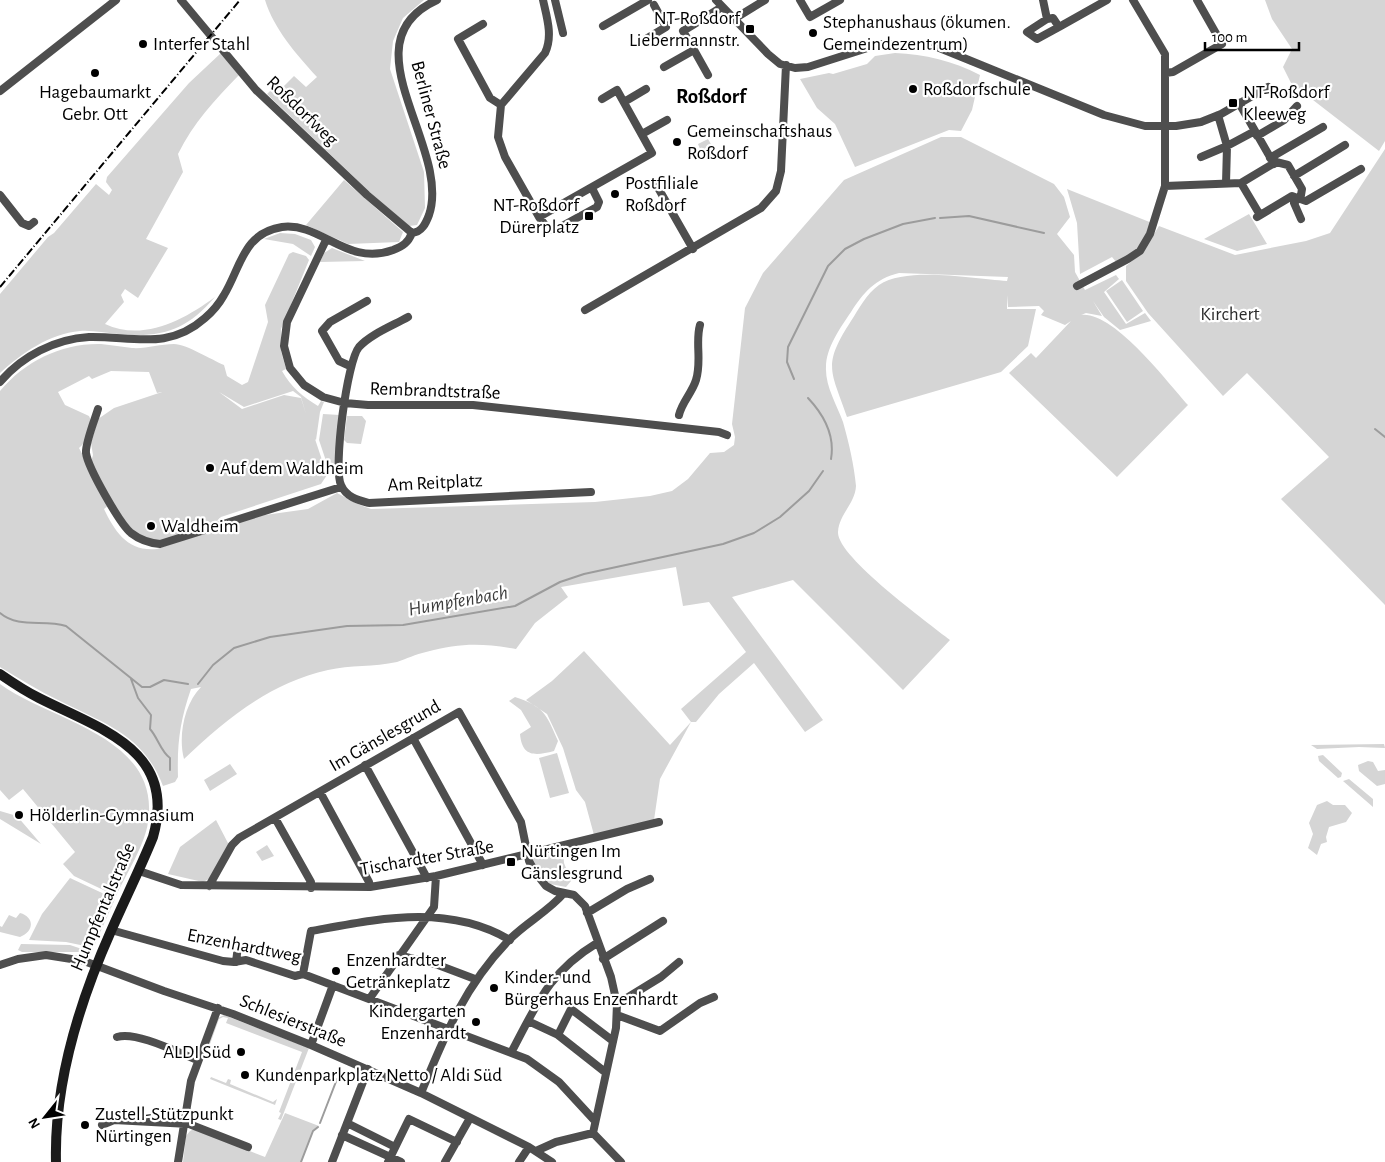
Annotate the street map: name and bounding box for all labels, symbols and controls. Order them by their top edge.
place label: NT-Roßdorf Liebermannstr. [629,9,741,50]
place label: Stephanushaus (ökumen. Gemeindezentrum) [823,13,1011,54]
scale bar [1205,20,1299,52]
marker: NT-Roßdorf Liebermannstr. [744,23,756,35]
marker: Stephanushaus (ökumen. Gemeindezentrum) [807,27,819,39]
text: 100 m [1212,30,1247,45]
place label: Interfer Stahl [153,35,250,54]
marker: Interfer Stahl [137,38,149,50]
street label: Berliner Straße [407,59,455,171]
marker: Hagebaumarkt Gebr. Ott [89,67,101,79]
street label: Roßdorfweg [263,73,342,150]
place label: Roßdorfschule [923,80,1031,99]
place label: Hagebaumarkt Gebr. Ott [39,83,151,124]
marker: Roßdorfschule [907,83,919,95]
place label: NT-Roßdorf Kleeweg [1243,83,1331,124]
district label: Roßdorf [676,86,748,107]
marker: NT-Roßdorf Kleeweg [1227,97,1239,109]
place label: Gemeinschaftshaus Roßdorf [687,122,832,163]
marker: Gemeinschaftshaus Roßdorf [671,136,683,148]
place label: Postfiliale Roßdorf [625,174,699,215]
marker: Postfiliale Roßdorf [609,188,621,200]
place label: NT-Roßdorf Dürerplatz [493,196,580,237]
marker: NT-Roßdorf Dürerplatz [583,210,595,222]
park label: Kirchert [1200,305,1260,324]
street label: Rembrandtstraße [369,379,501,403]
place label: Auf dem Waldheim [220,459,364,478]
marker: Auf dem Waldheim [204,462,216,474]
street label: Am Reitplatz [387,471,483,495]
place label: Waldheim [161,517,239,536]
marker: Waldheim [145,520,157,532]
water label: Humpfenbach [407,582,509,620]
street label: Im Gänslesgrund [326,696,444,775]
place label: Hölderlin-Gymnasium [29,806,194,825]
marker: Hölderlin-Gymnasium [13,809,25,821]
street label: Tischardter Straße [359,837,495,879]
street label: Humpfentalstraße [67,840,139,974]
place label: Nürtingen Im Gänslesgrund [521,842,623,883]
marker: Nürtingen Im Gänslesgrund [505,856,517,868]
street label: Enzenhardtweg [185,926,303,967]
place label: Enzenhardter Getränkeplatz [346,951,451,992]
marker: Enzenhardter Getränkeplatz [330,965,342,977]
place label: Kinder- und Bürgerhaus Enzenhardt [504,968,678,1009]
marker: Kinder- und Bürgerhaus Enzenhardt [488,982,500,994]
street label: Schlesierstraße [237,991,349,1051]
place label: Kindergarten Enzenhardt [368,1002,466,1043]
marker: Kindergarten Enzenhardt [470,1016,482,1028]
place label: ALDI Süd [163,1043,231,1062]
marker: ALDI Süd [235,1046,247,1058]
place label: Kundenparkplatz Netto / Aldi Süd [255,1066,502,1085]
marker: Kundenparkplatz Netto / Aldi Süd [239,1069,251,1081]
north arrow [20,1092,70,1142]
place label: Zustell-Stützpunkt Nürtingen [95,1105,234,1146]
text: N [26,1115,43,1131]
marker: Zustell-Stützpunkt Nürtingen [79,1119,91,1131]

